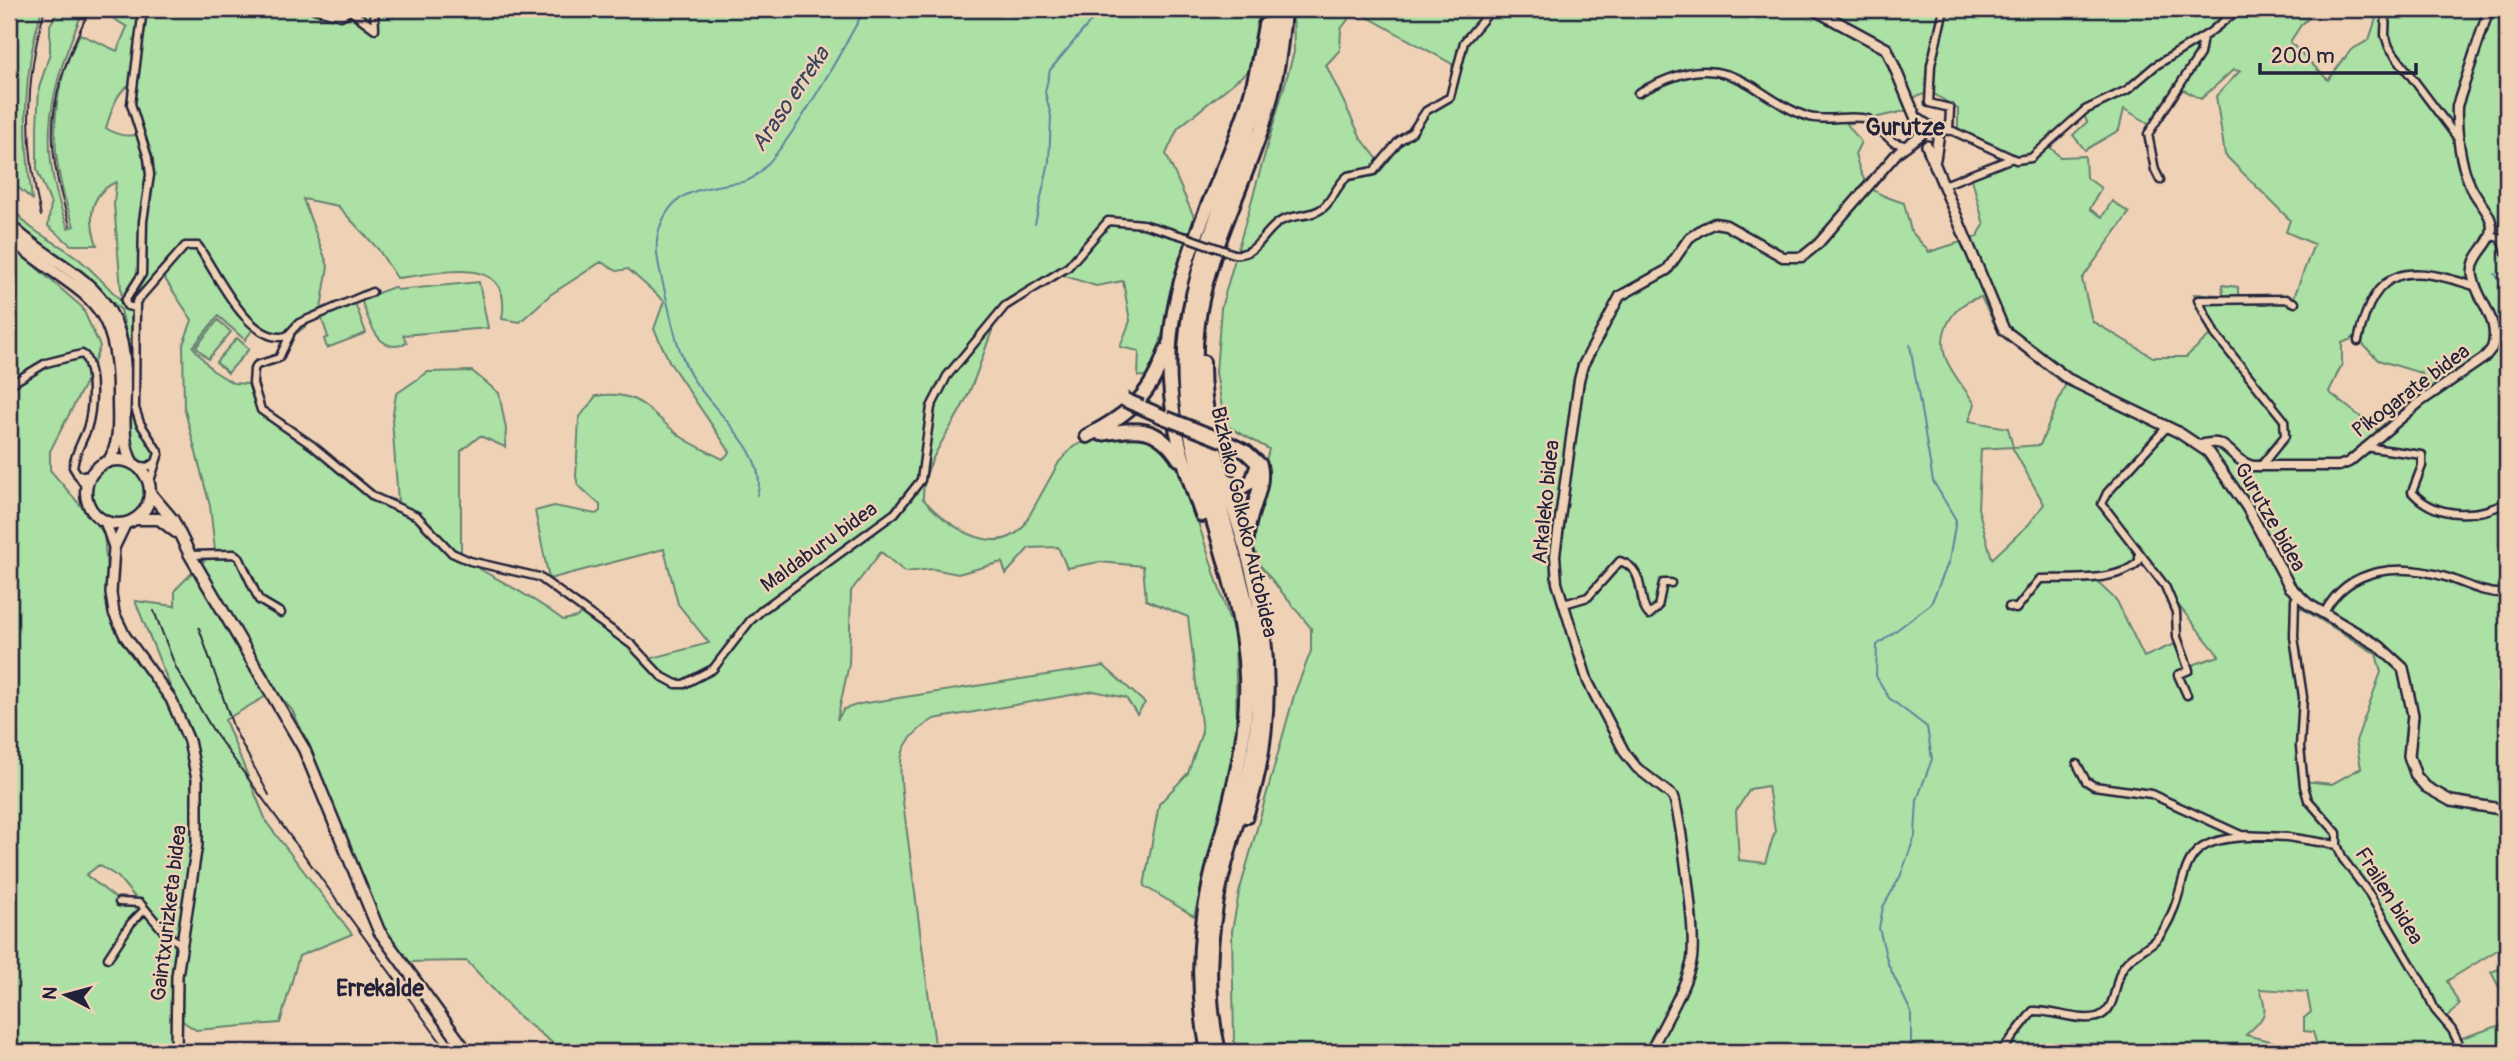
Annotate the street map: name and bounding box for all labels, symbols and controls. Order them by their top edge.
scale bar [2260,32,2416,76]
water label: Araso erreka [744,40,836,157]
text: 200 m [2271,43,2335,70]
district label: Gurutze [1865,113,1945,142]
street label: Pikogarate bidea [2347,338,2475,444]
street label: Bizkaiko Golkoko Autobidea [1204,404,1284,640]
street label: Arkaleko bidea [1526,439,1566,565]
street label: Gurutze bidea [2228,458,2312,576]
street label: Maldaburu bidea [755,495,883,599]
street label: Gaintxurizketa bidea [145,823,193,1003]
street label: Frailen bidea [2348,842,2430,950]
north arrow [32,960,102,1030]
district label: Errekalde [336,974,425,1003]
text: N [37,986,63,1001]

